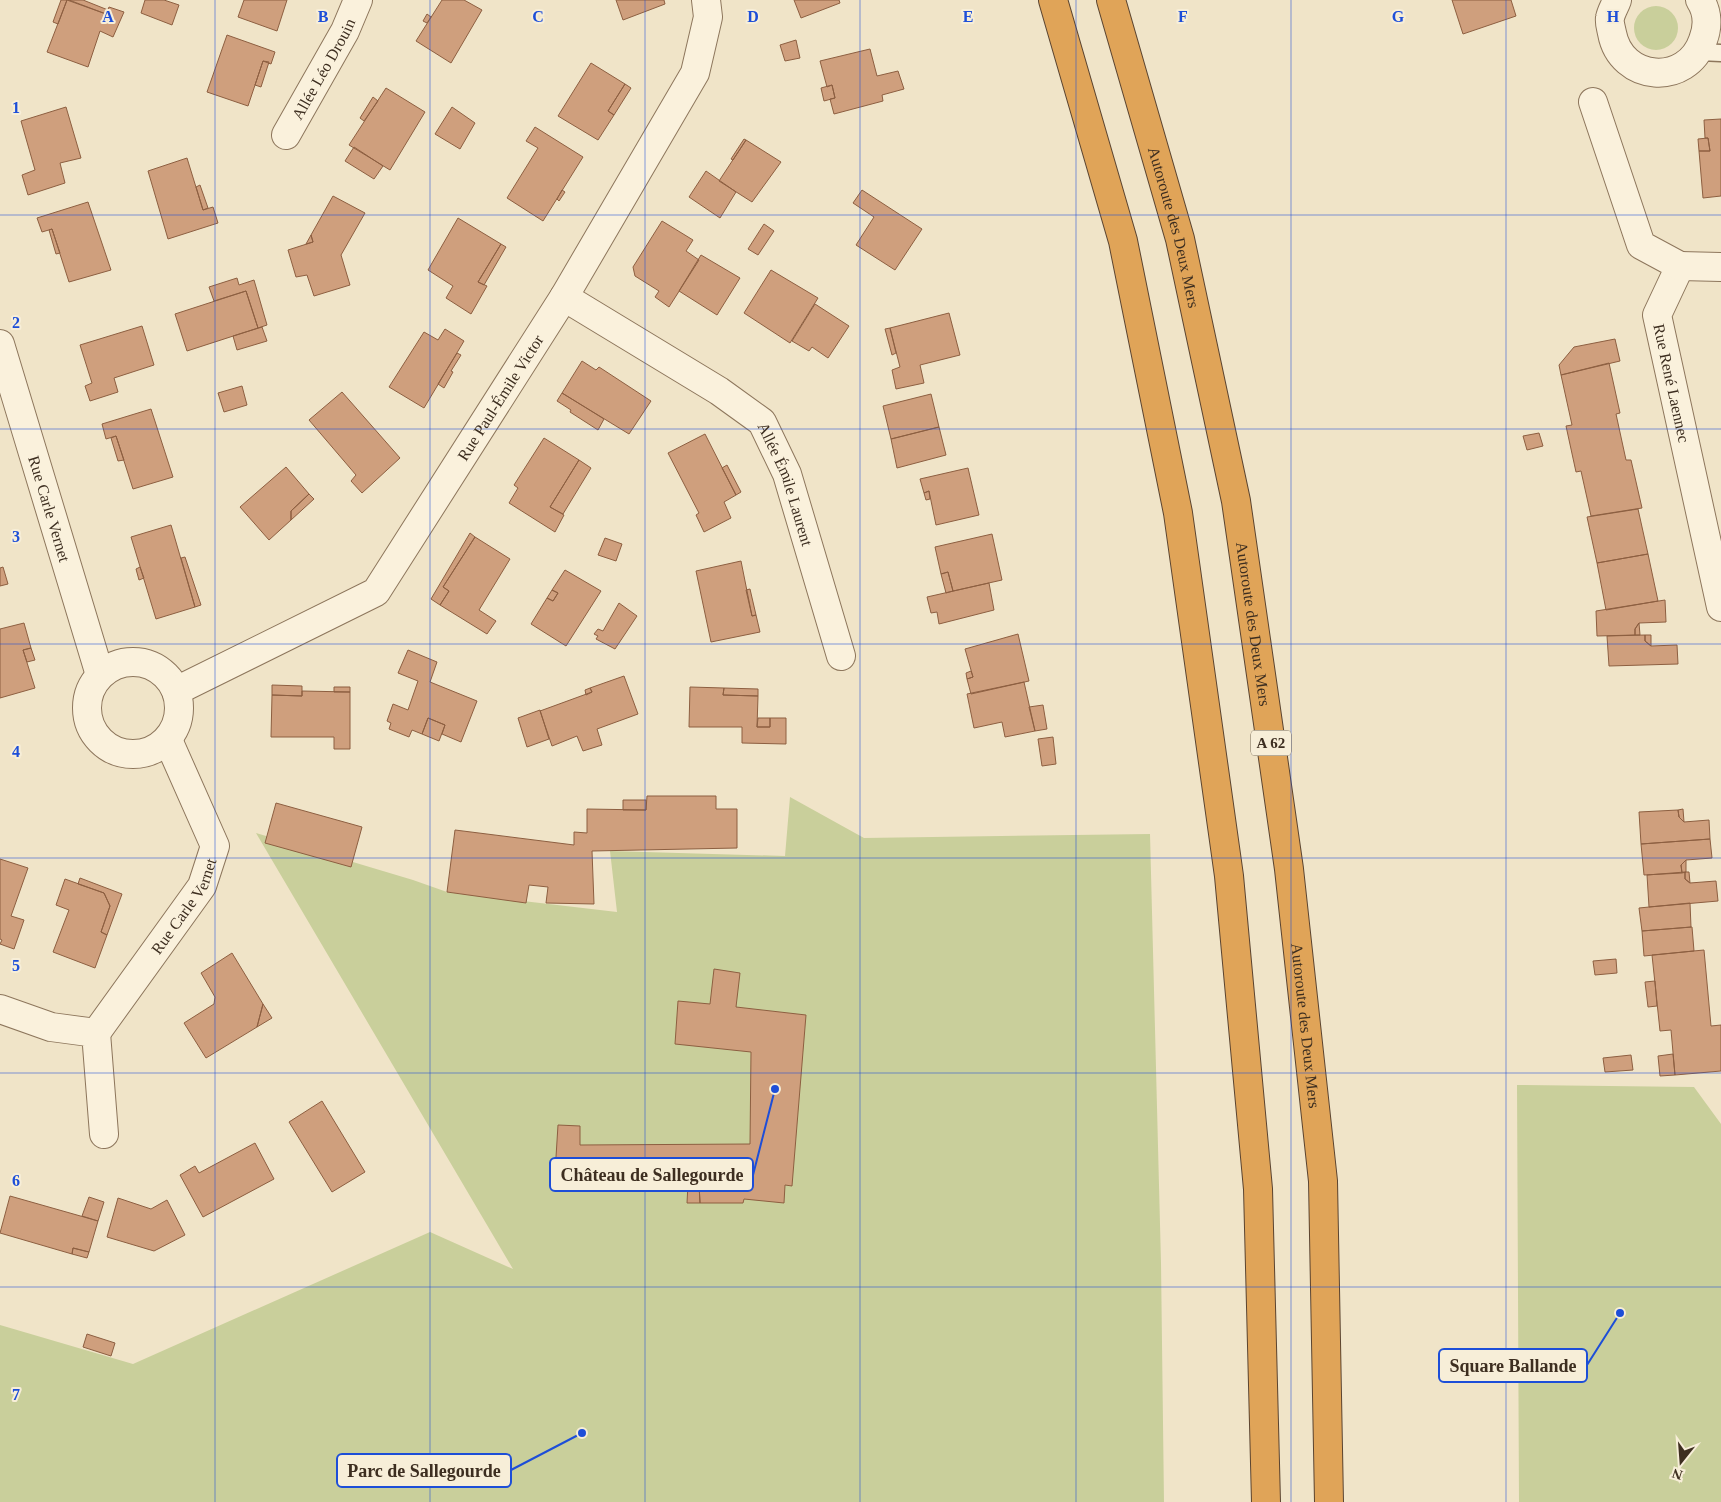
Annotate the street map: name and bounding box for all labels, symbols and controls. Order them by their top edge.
text: A [102,8,114,25]
text: B [318,8,329,25]
text: C [532,8,544,25]
text: D [747,8,759,25]
text: E [963,8,973,25]
text: F [1178,8,1188,25]
text: G [1392,8,1405,25]
text: H [1607,8,1620,25]
street label: Allée Léo Drouin [288,16,358,122]
text: 1 [12,99,20,116]
street label: Autoroute des Deux Mers [1145,145,1203,309]
text: 2 [12,314,20,331]
street label: Rue René Laennec [1651,322,1693,444]
street label: Rue Paul-Émile Victor [454,331,547,463]
street label: Allée Émile Laurent [755,420,816,548]
street label: Rue Carle Vernet [26,454,74,564]
text: 3 [12,528,20,545]
street label: Autoroute des Deux Mers [1233,541,1274,707]
road number: A 62 [1251,730,1291,756]
text: 4 [12,743,20,760]
street label: Rue Carle Vernet [148,856,219,957]
street label: Autoroute des Deux Mers [1289,942,1323,1109]
text: 5 [12,957,20,974]
callout: Château de Sallegourde [550,1158,753,1191]
text: Château de Sallegourde [560,1165,744,1185]
text: 6 [12,1172,20,1189]
callout: Square Ballande [1439,1349,1587,1382]
text: Square Ballande [1449,1356,1577,1376]
text: 7 [12,1386,20,1403]
north arrow [1656,1437,1706,1487]
callout: Parc de Sallegourde [337,1454,511,1487]
text: Parc de Sallegourde [347,1461,501,1481]
text: N [1670,1465,1684,1483]

